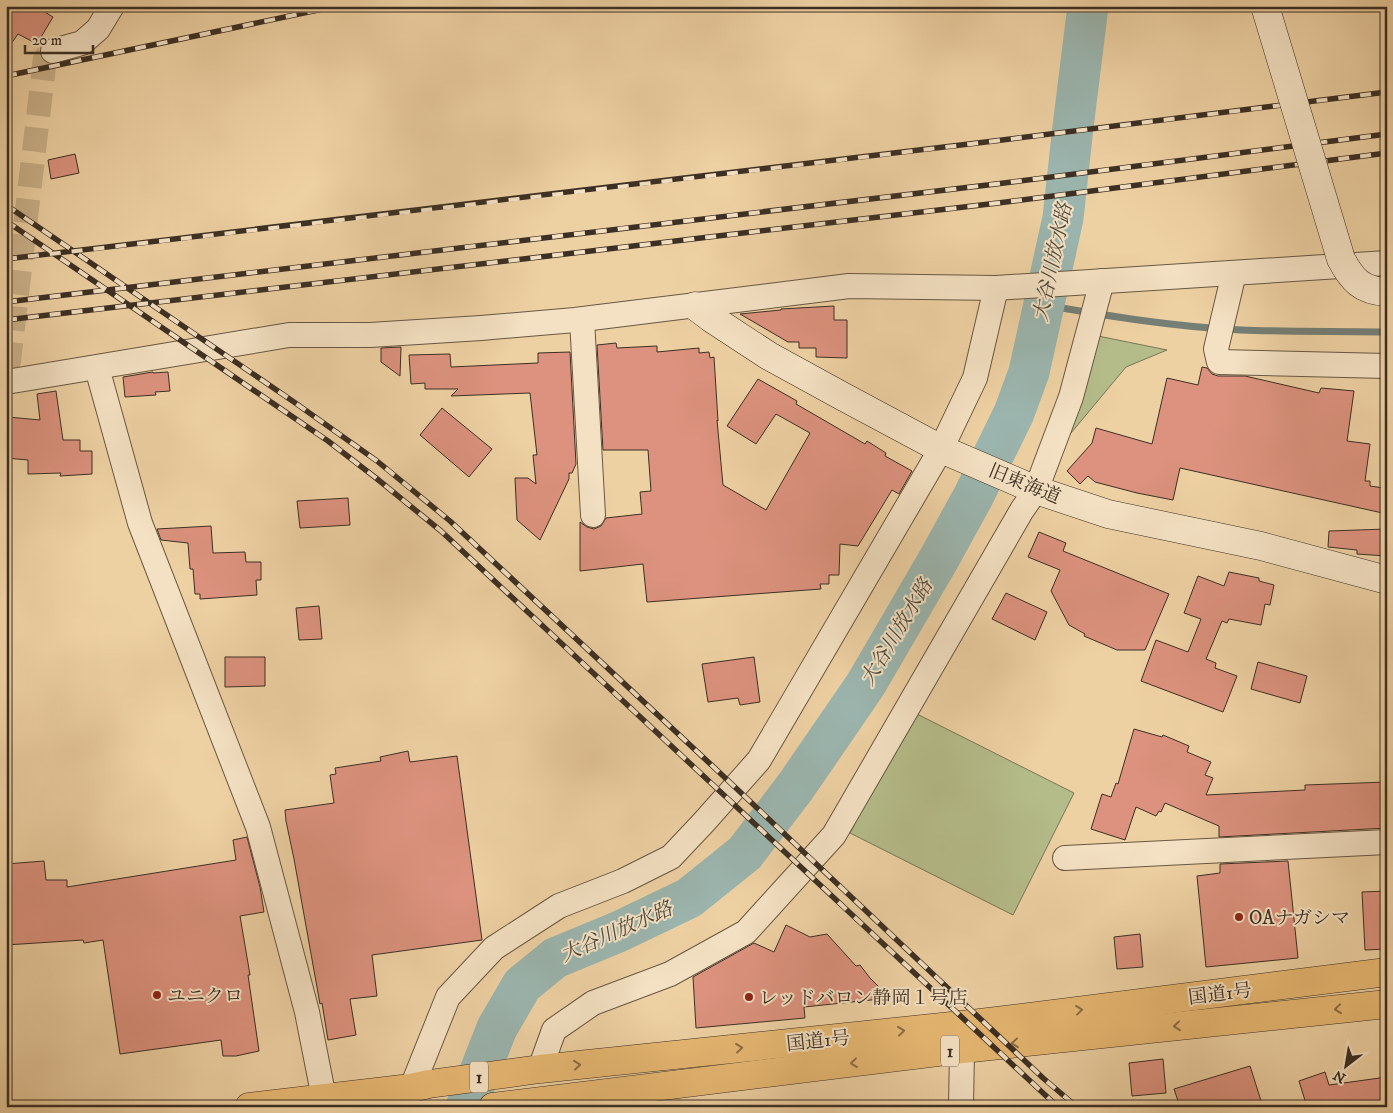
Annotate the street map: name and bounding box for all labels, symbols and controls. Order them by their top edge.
scale bar [25,22,92,54]
text: 20 m [32,31,62,50]
water label: 大谷川放水路 [1029,199,1079,324]
street label: 旧東海道 [985,459,1064,509]
water label: 大谷川放水路 [856,573,940,691]
water label: 大谷川放水路 [557,896,678,968]
place label: OAナガシマ [1249,907,1350,930]
marker: OAナガシマ [1233,911,1245,923]
street label: 国道1号 [1187,979,1253,1010]
place label: ユニクロ [167,985,243,1008]
place label: レッドバロン静岡１号店 [759,987,967,1010]
marker: ユニクロ [151,989,163,1001]
marker: レッドバロン静岡１号店 [743,991,755,1003]
one-way arrow [1334,1003,1342,1014]
one-way arrow [1076,1005,1084,1016]
one-way arrow [1172,1020,1180,1031]
one-way arrow [897,1026,905,1037]
street label: 国道1号 [785,1027,851,1056]
road number: 1 [941,1036,959,1066]
one-way arrow [1011,1038,1019,1049]
north arrow [1320,1040,1370,1090]
one-way arrow [735,1043,743,1054]
one-way arrow [849,1057,857,1068]
one-way arrow [574,1060,582,1071]
road number: 1 [470,1062,488,1092]
text: N [1330,1065,1349,1087]

